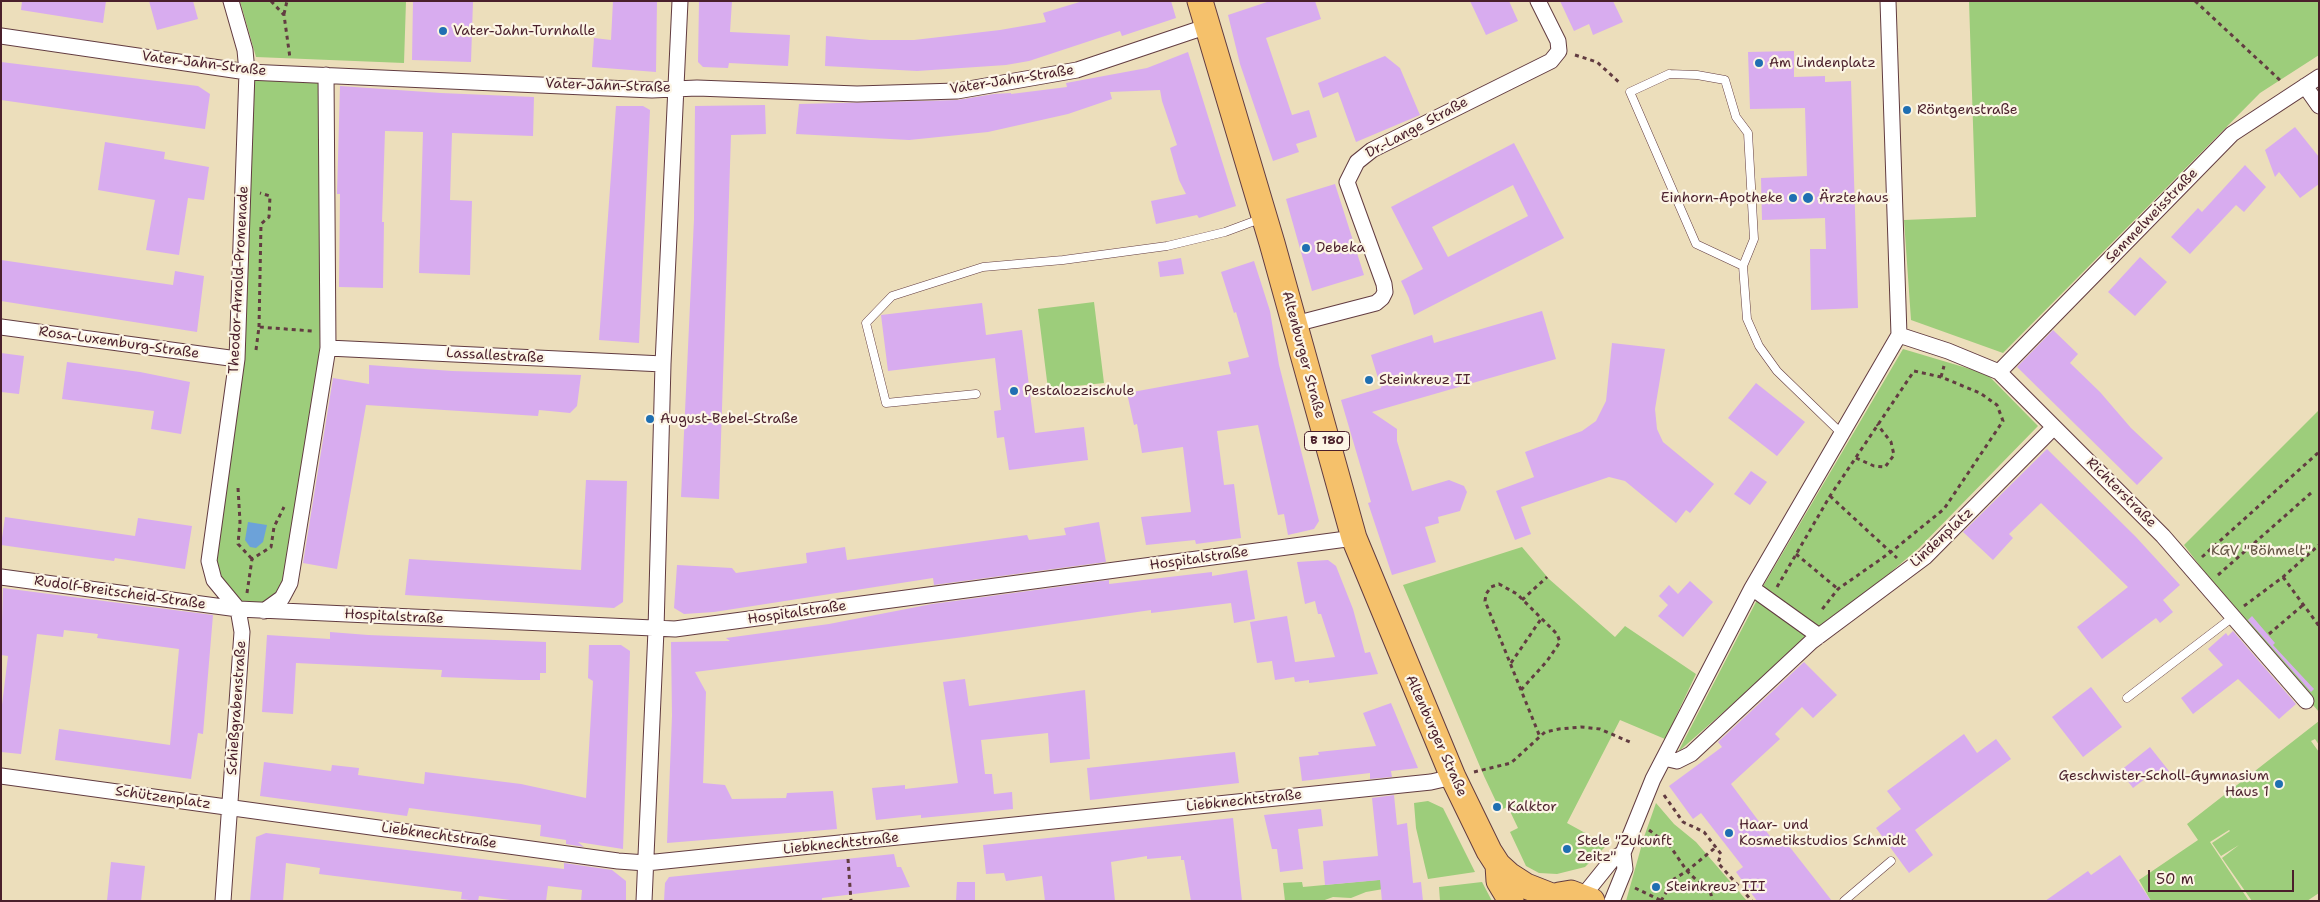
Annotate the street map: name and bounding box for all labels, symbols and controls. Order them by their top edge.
place label: Vater-Jahn-Turnhalle [453,23,595,39]
marker: Vater-Jahn-Turnhalle [437,25,449,37]
street label: Vater-Jahn-Straße [141,48,267,80]
place label: Am Lindenplatz [1769,55,1876,71]
marker: Am Lindenplatz [1753,57,1765,69]
street label: Vater-Jahn-Straße [949,62,1075,98]
street label: Vater-Jahn-Straße [545,75,671,97]
street label: Dr.-Lange Straße [1363,94,1471,162]
place label: Röntgenstraße [1917,102,2018,118]
marker: Röntgenstraße [1901,104,1913,116]
street label: Semmelweisstraße [2102,165,2202,267]
street label: Theodor-Arnold-Promenade [226,186,252,374]
place label: Einhorn-Apotheke [1661,190,1783,206]
place label: Ärztehaus [1819,190,1889,206]
marker: Ärztehaus [1801,191,1815,205]
marker: Einhorn-Apotheke [1787,192,1799,204]
place label: Debeka [1316,240,1365,256]
marker: Debeka [1300,242,1312,254]
street label: Altenburger Straße [1278,289,1328,421]
street label: Rosa-Luxemburg-Straße [38,323,200,363]
street label: Lassallestraße [445,345,545,367]
place label: Steinkreuz II [1379,372,1470,388]
marker: Steinkreuz II [1363,374,1375,386]
place label: Pestalozzischule [1024,383,1134,399]
marker: Pestalozzischule [1008,385,1020,397]
place label: August-Bebel-Straße [660,411,798,427]
marker: August-Bebel-Straße [644,413,656,425]
road number: B 180 [1304,432,1350,451]
street label: Richterstraße [2082,454,2160,532]
street label: Lindenplatz [1907,505,1977,571]
park label: KGV "Böhmelt" [2211,543,2311,559]
street label: Hospitalstraße [1149,544,1249,574]
street label: Rudolf-Breitscheid-Straße [33,573,207,613]
street label: Hospitalstraße [747,598,847,628]
street label: Hospitalstraße [344,606,444,628]
street label: Schießgrabenstraße [224,640,250,776]
street label: Altenburger Straße [1402,673,1470,799]
place label: Geschwister-Scholl-Gymnasium Haus 1 [2059,768,2269,800]
marker: Geschwister-Scholl-Gymnasium Haus 1 [2273,778,2285,790]
street label: Schützenplatz [114,783,212,813]
street label: Liebknechtstraße [1185,787,1303,815]
place label: Kalktor [1507,799,1557,815]
marker: Kalktor [1491,801,1503,813]
place label: Haar- und Kosmetikstudios Schmidt [1739,817,1906,850]
street label: Liebknechtstraße [380,820,498,852]
marker: Haar- und Kosmetikstudios Schmidt [1723,827,1735,839]
street label: Liebknechtstraße [782,830,900,858]
place label: Stele "Zukunft Zeitz" [1577,833,1672,866]
marker: Stele "Zukunft Zeitz" [1561,843,1573,855]
scale bar [2150,860,2296,892]
text: 50 m [2156,869,2194,889]
place label: Steinkreuz III [1666,879,1765,895]
marker: Steinkreuz III [1650,881,1662,893]

